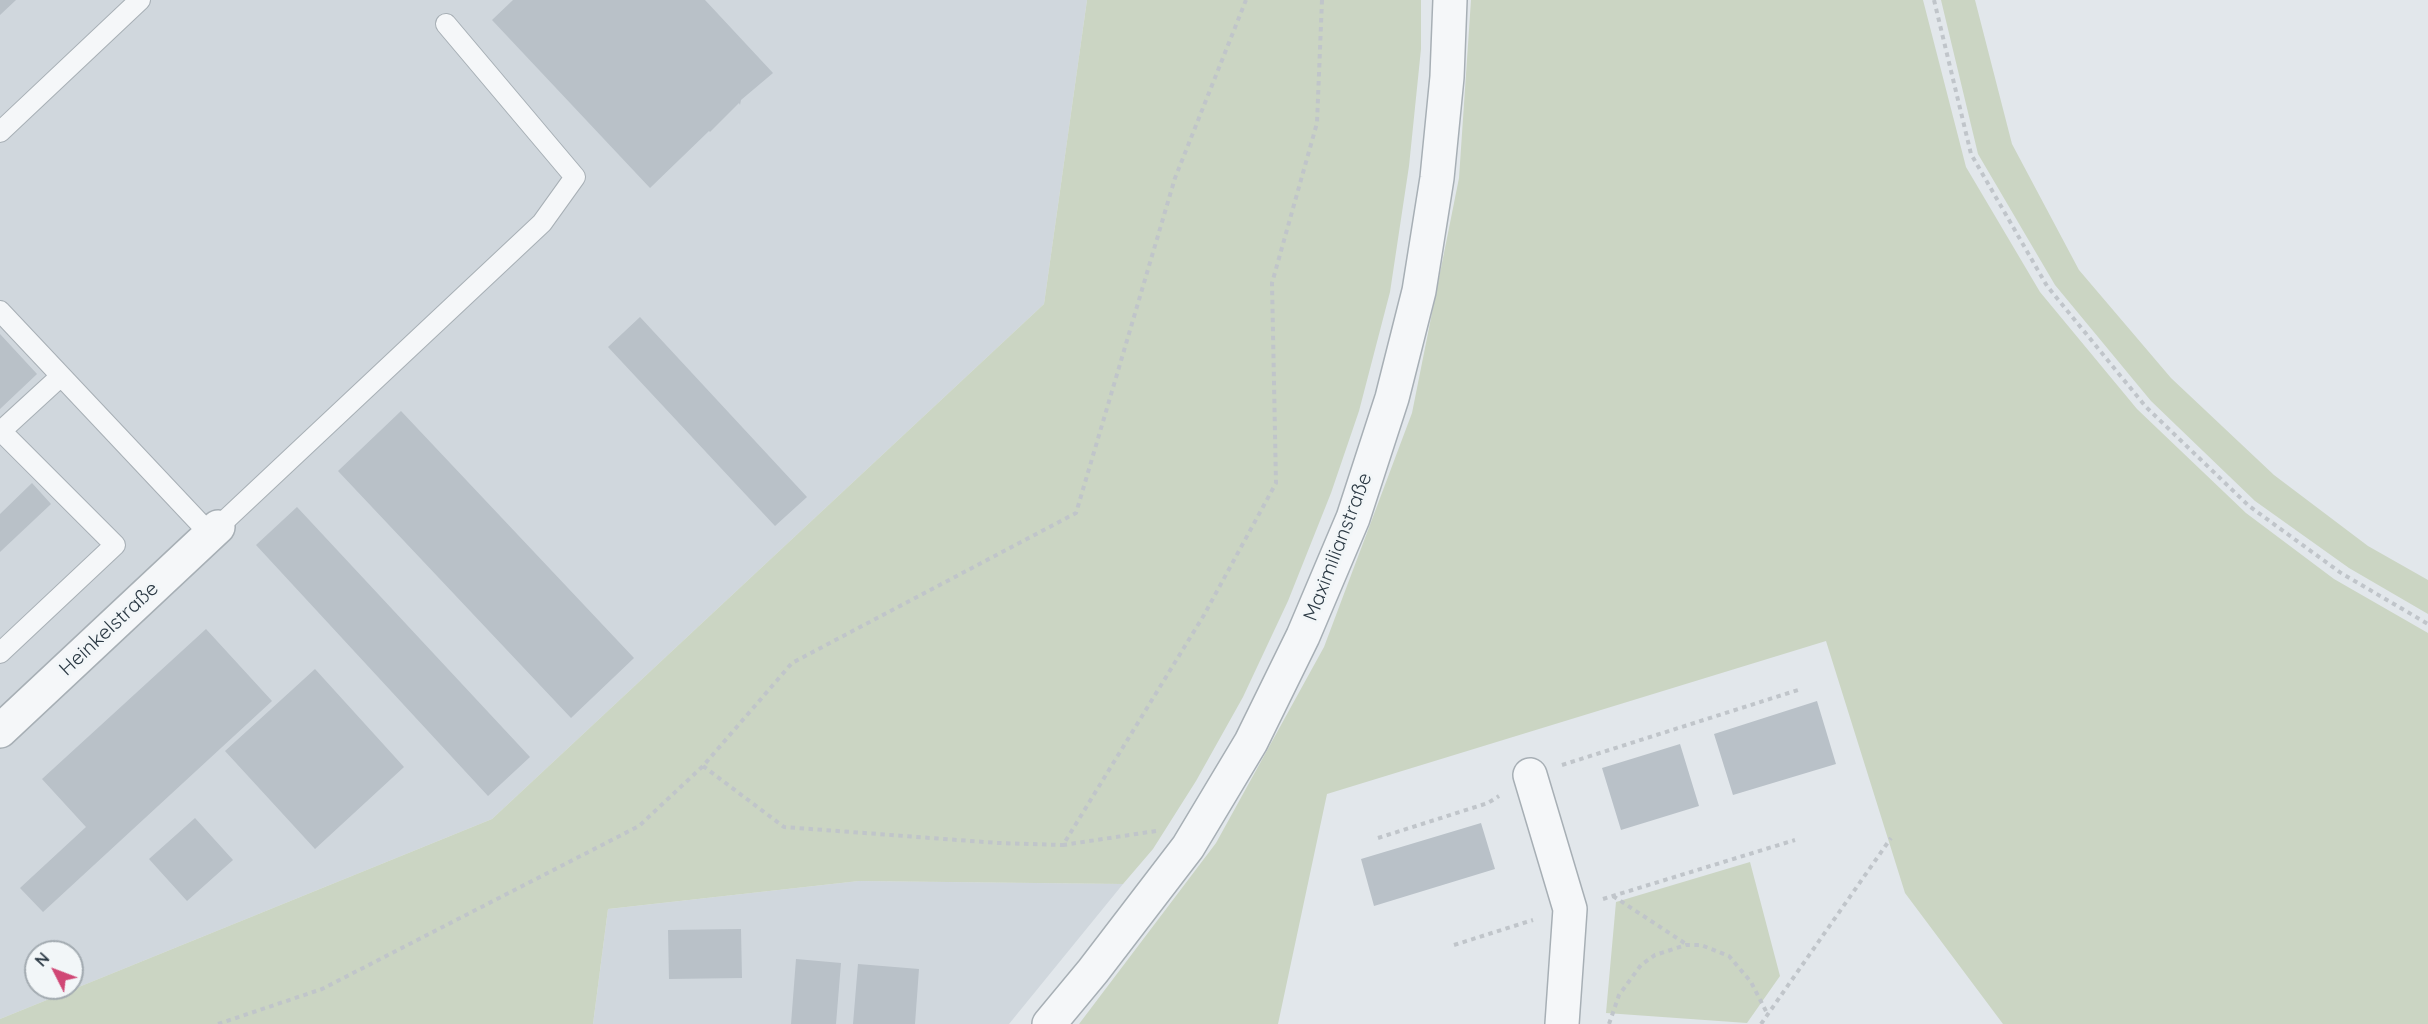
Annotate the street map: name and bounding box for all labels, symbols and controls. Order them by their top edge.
street label: Maximilianstraße [1299,469,1377,625]
street label: Heinkelstraße [54,577,164,681]
north arrow [24,940,84,1000]
text: N [31,948,53,970]

